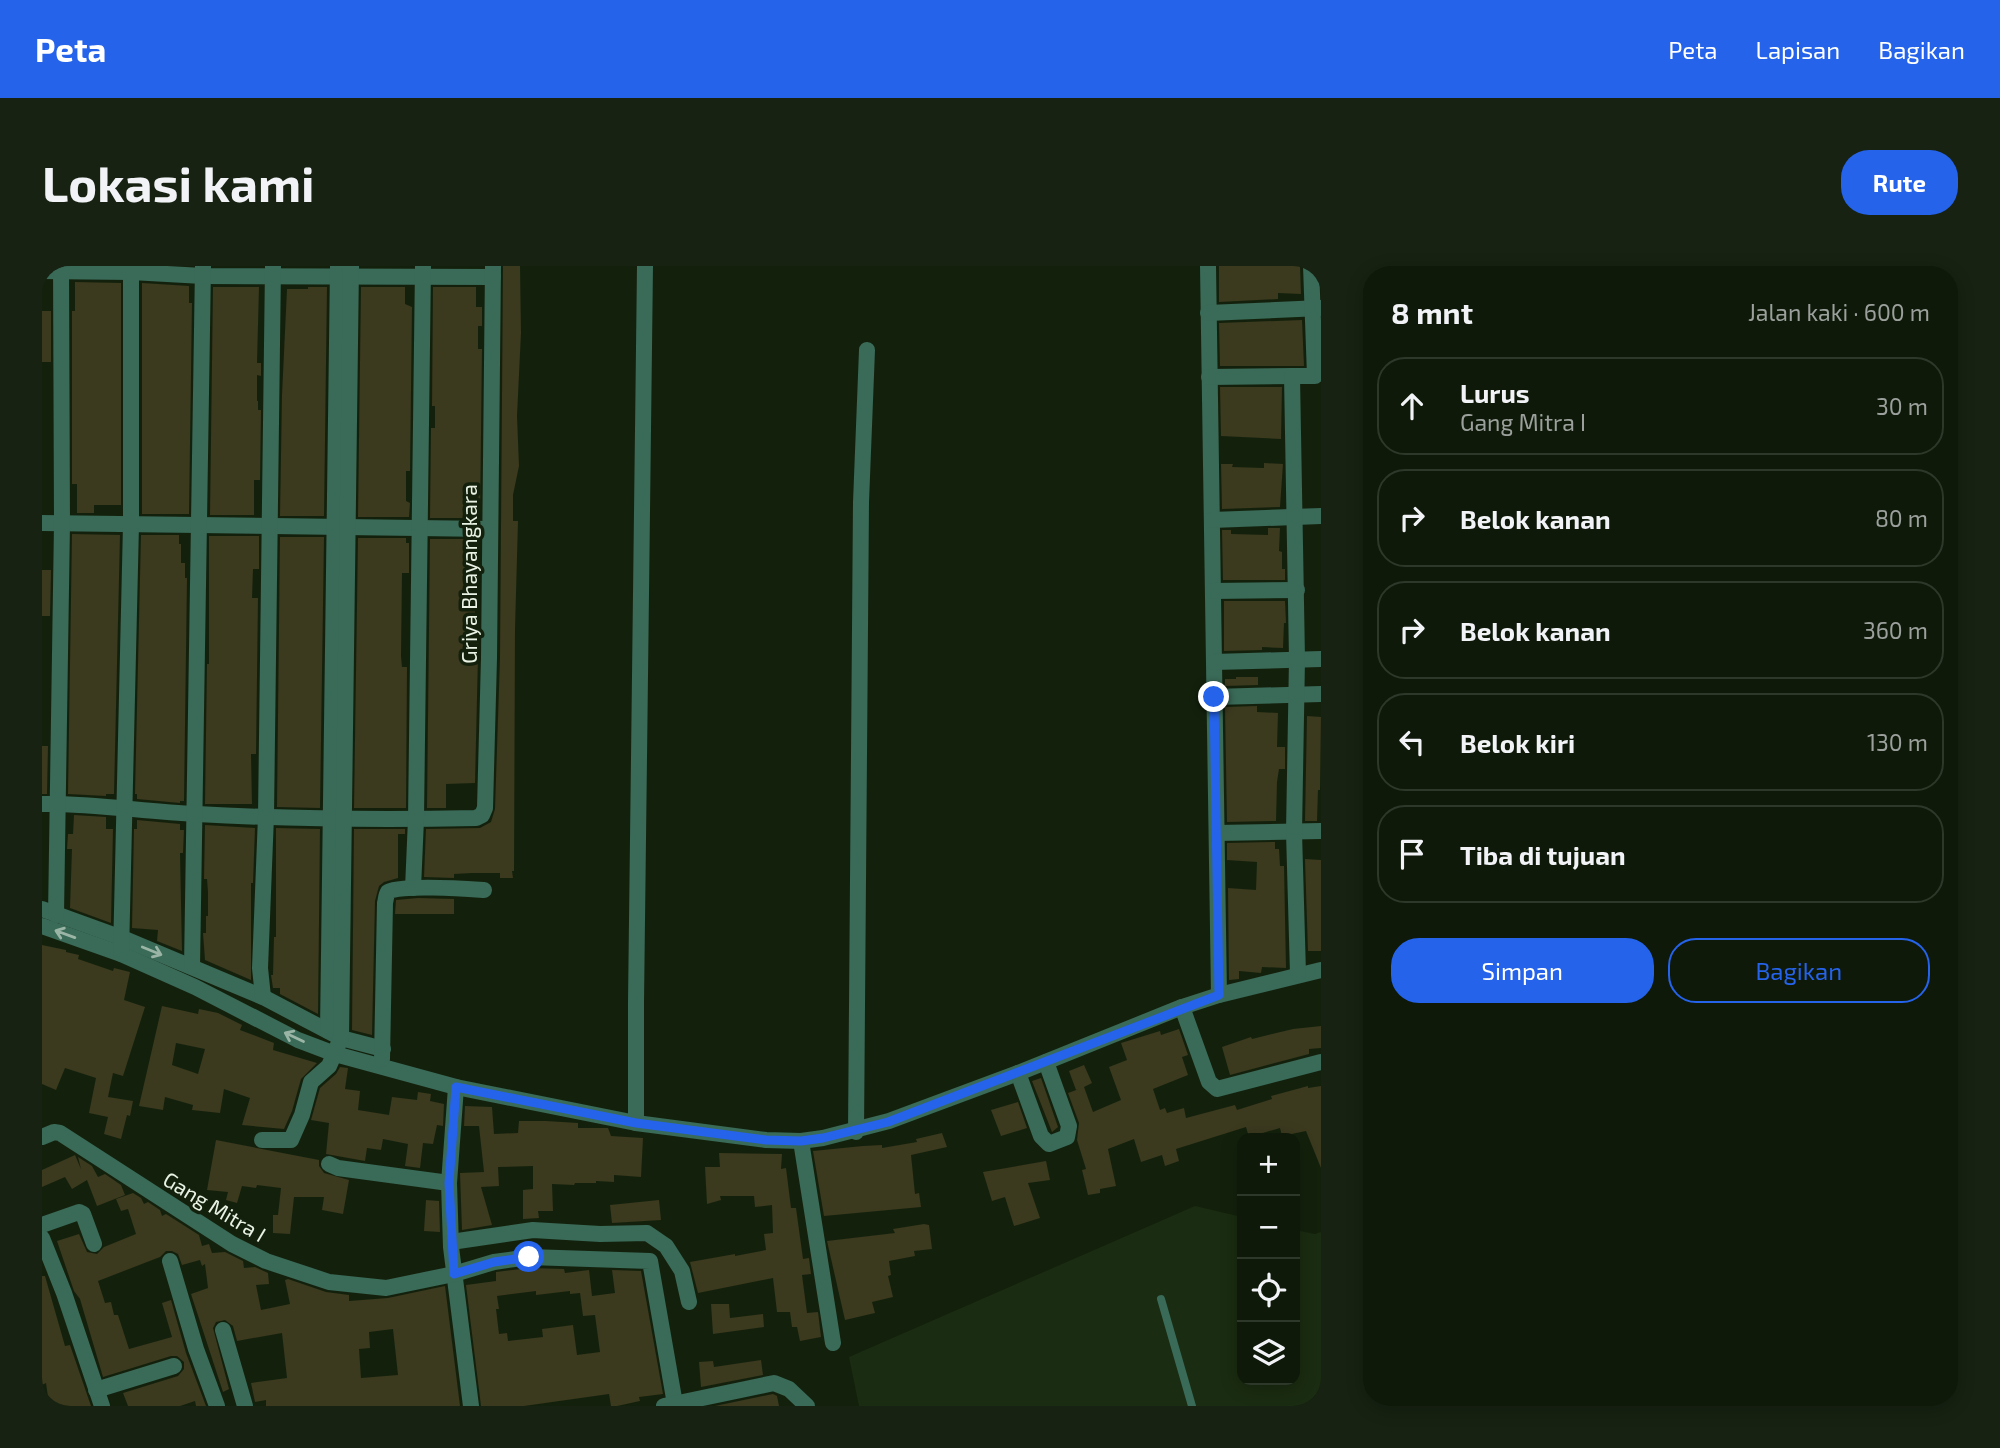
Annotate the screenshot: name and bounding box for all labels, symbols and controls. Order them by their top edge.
text: Peta [35,29,106,69]
text: Peta [1668,35,1718,64]
text: Lapisan [1756,35,1840,64]
text: Bagikan [1878,35,1965,64]
button: Rute [1841,150,1958,215]
text: Lokasi kami [42,153,315,212]
text: 8 mnt [1391,294,1473,330]
text: Jalan kaki · 600 m [1748,298,1930,326]
text: Lurus [1460,377,1530,408]
icon: ahead [1393,387,1431,425]
text: 30 m [1876,392,1928,420]
text: Gang Mitra I [1460,408,1586,436]
street label: Griya Bhayangkara [456,484,481,664]
icon: right [1393,499,1431,537]
text: Belok kanan [1460,503,1611,534]
text: 80 m [1875,504,1928,532]
icon: right [1393,611,1431,649]
text: Belok kanan [1460,615,1611,646]
text: 360 m [1863,616,1928,644]
route end [1198,681,1229,712]
icon: left [1393,723,1431,761]
text: Belok kiri [1460,727,1575,758]
text: 130 m [1867,728,1928,756]
icon: arrive [1393,835,1431,873]
text: Tiba di tujuan [1460,839,1626,870]
one-way arrow [54,927,76,939]
button: Simpan [1391,938,1654,1003]
button: Bagikan [1668,938,1930,1003]
one-way arrow [140,945,162,958]
one-way arrow [284,1030,305,1043]
map controls [1237,1133,1300,1385]
button: + [1237,1133,1300,1196]
street label: Gang Mitra I [159,1166,271,1246]
button: − [1237,1196,1300,1259]
route start [513,1241,544,1272]
button: locate [1237,1259,1300,1322]
button: layers [1237,1322,1300,1385]

